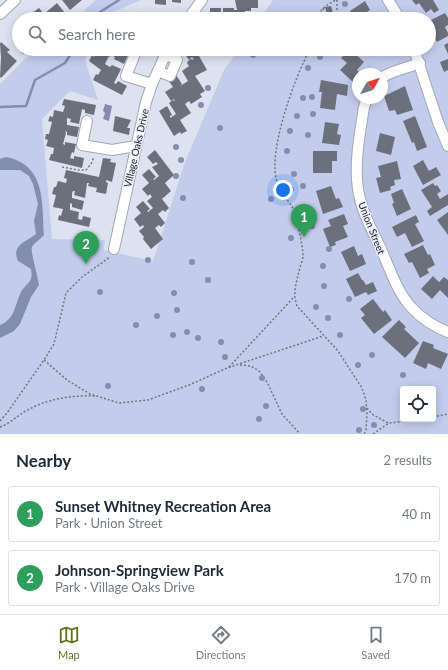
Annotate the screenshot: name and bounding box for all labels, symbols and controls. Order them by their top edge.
search box [12,12,436,56]
icon: search [26,23,48,45]
text: Search here [58,25,135,43]
north arrow [352,68,388,104]
street label: Village Oaks Drive [121,107,151,189]
your location [273,180,293,200]
street label: Union Street [356,200,388,256]
pin: 1 [291,204,317,237]
pin: 2 [73,231,99,264]
map controls [400,386,436,422]
button: locate [400,386,436,422]
text: Nearby [16,450,71,471]
text: 2 results [384,452,432,468]
text: Sunset Whitney Recreation Area [55,497,271,515]
text: 1 [26,506,34,522]
text: 40 m [402,506,431,522]
text: Park · Union Street [55,515,162,531]
text: Johnson-Springview Park [55,561,224,579]
text: 2 [26,570,34,586]
text: 170 m [394,570,431,586]
text: Park · Village Oaks Drive [55,579,195,595]
tab: Map [58,624,80,661]
tab: Directions [196,624,245,661]
tab: Saved [361,624,390,661]

